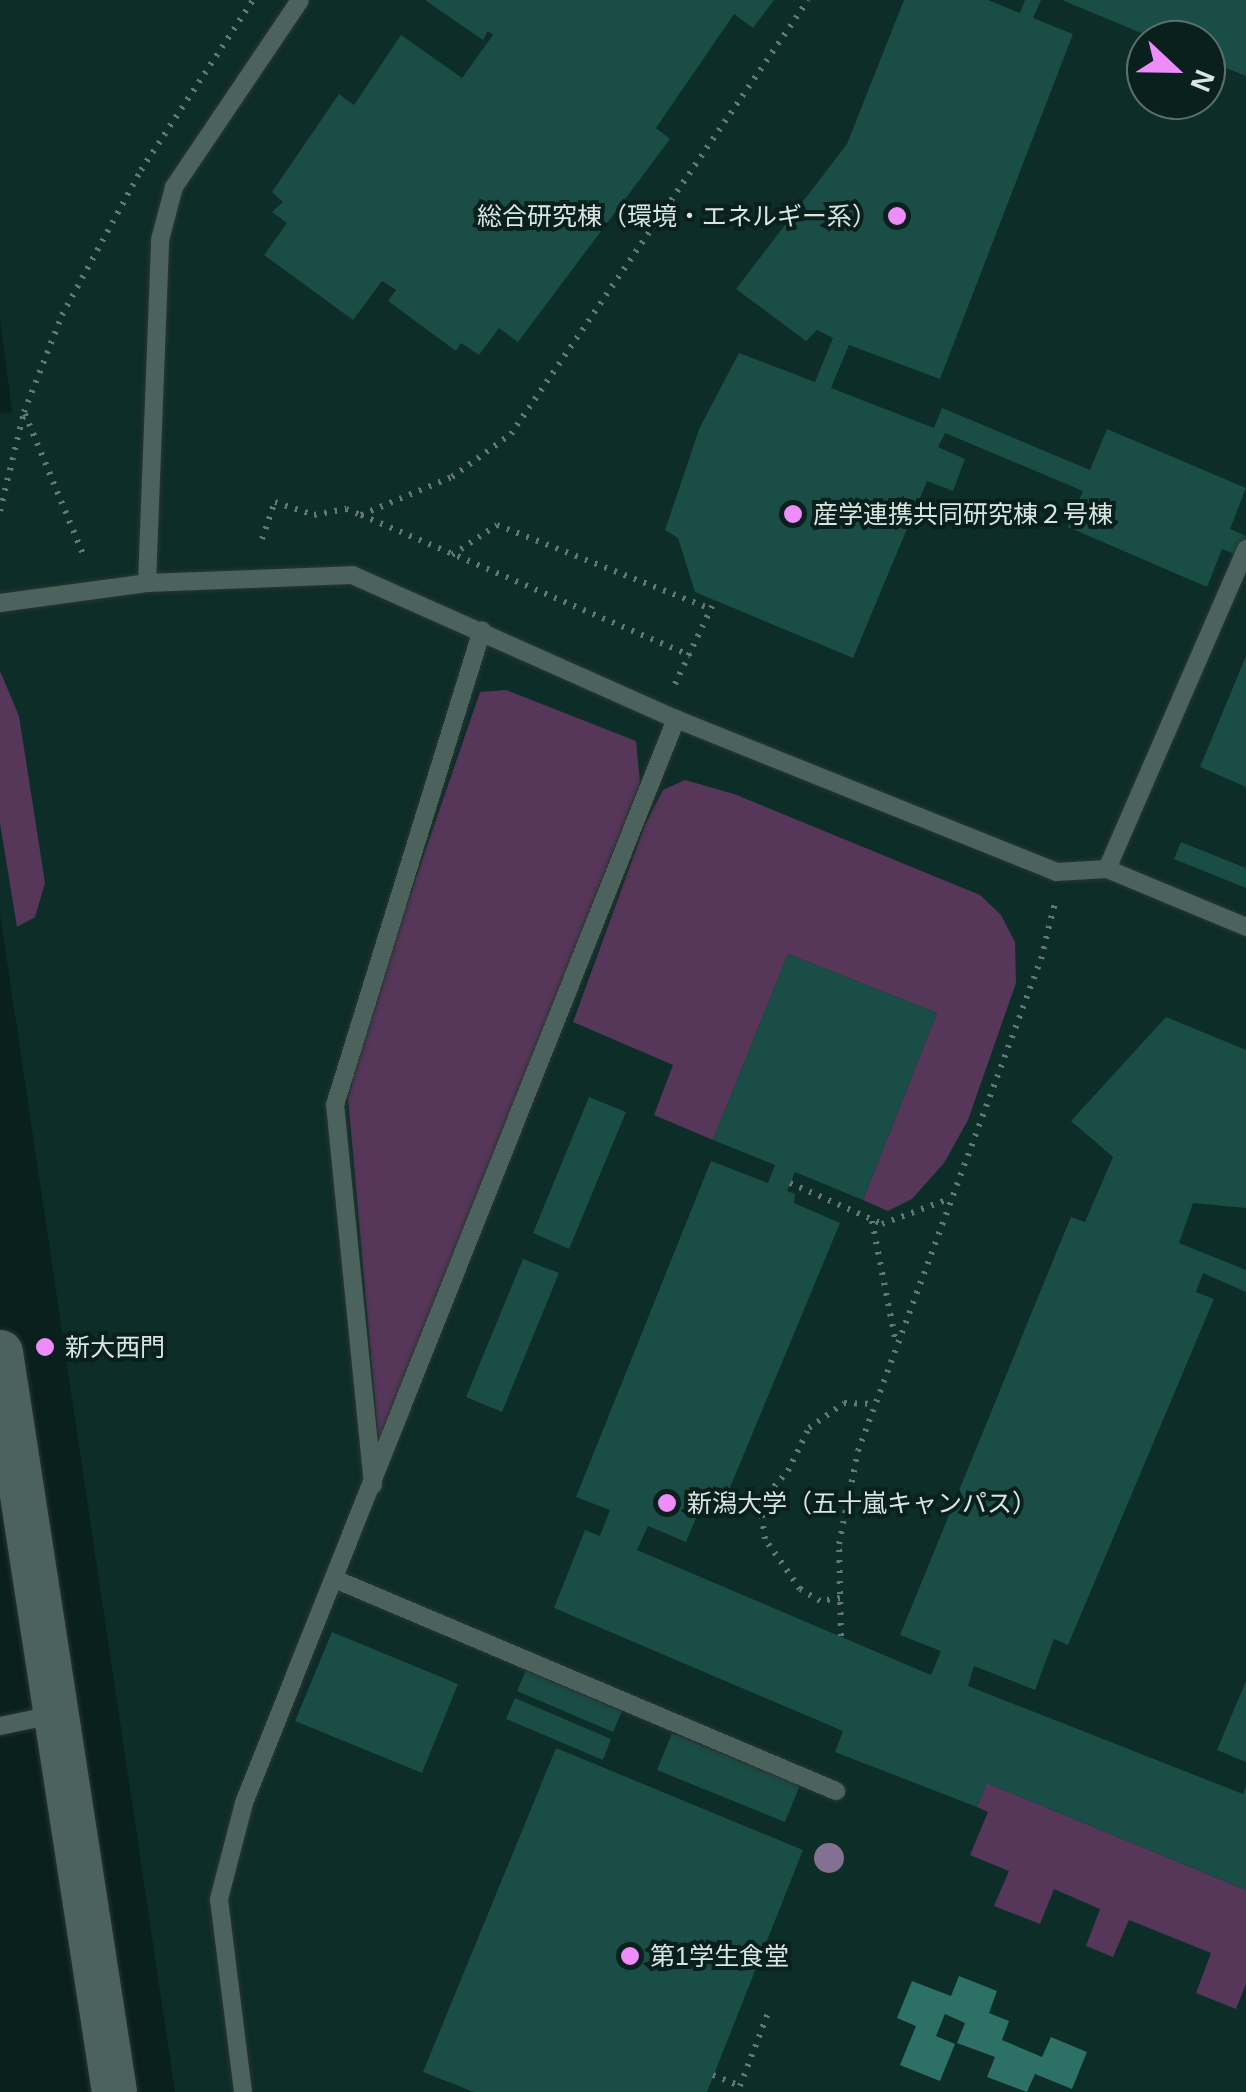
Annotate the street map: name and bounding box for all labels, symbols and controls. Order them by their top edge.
north arrow [1126,20,1226,120]
text: N [1184,65,1221,96]
place label: 総合研究棟（環境・エネルギー系） [477,201,877,231]
marker: 総合研究棟（環境・エネルギー系） [886,205,908,227]
place label: 産学連携共同研究棟２号棟 [813,499,1113,529]
marker: 産学連携共同研究棟２号棟 [782,503,804,525]
place label: 新大西門 [65,1332,165,1362]
marker: 新大西門 [34,1336,56,1358]
place label: 新潟大学（五十嵐キャンパス） [687,1488,1037,1518]
marker: 新潟大学（五十嵐キャンパス） [656,1492,678,1514]
place label: 第1学生食堂 [650,1941,789,1971]
marker: 第1学生食堂 [619,1945,641,1967]

